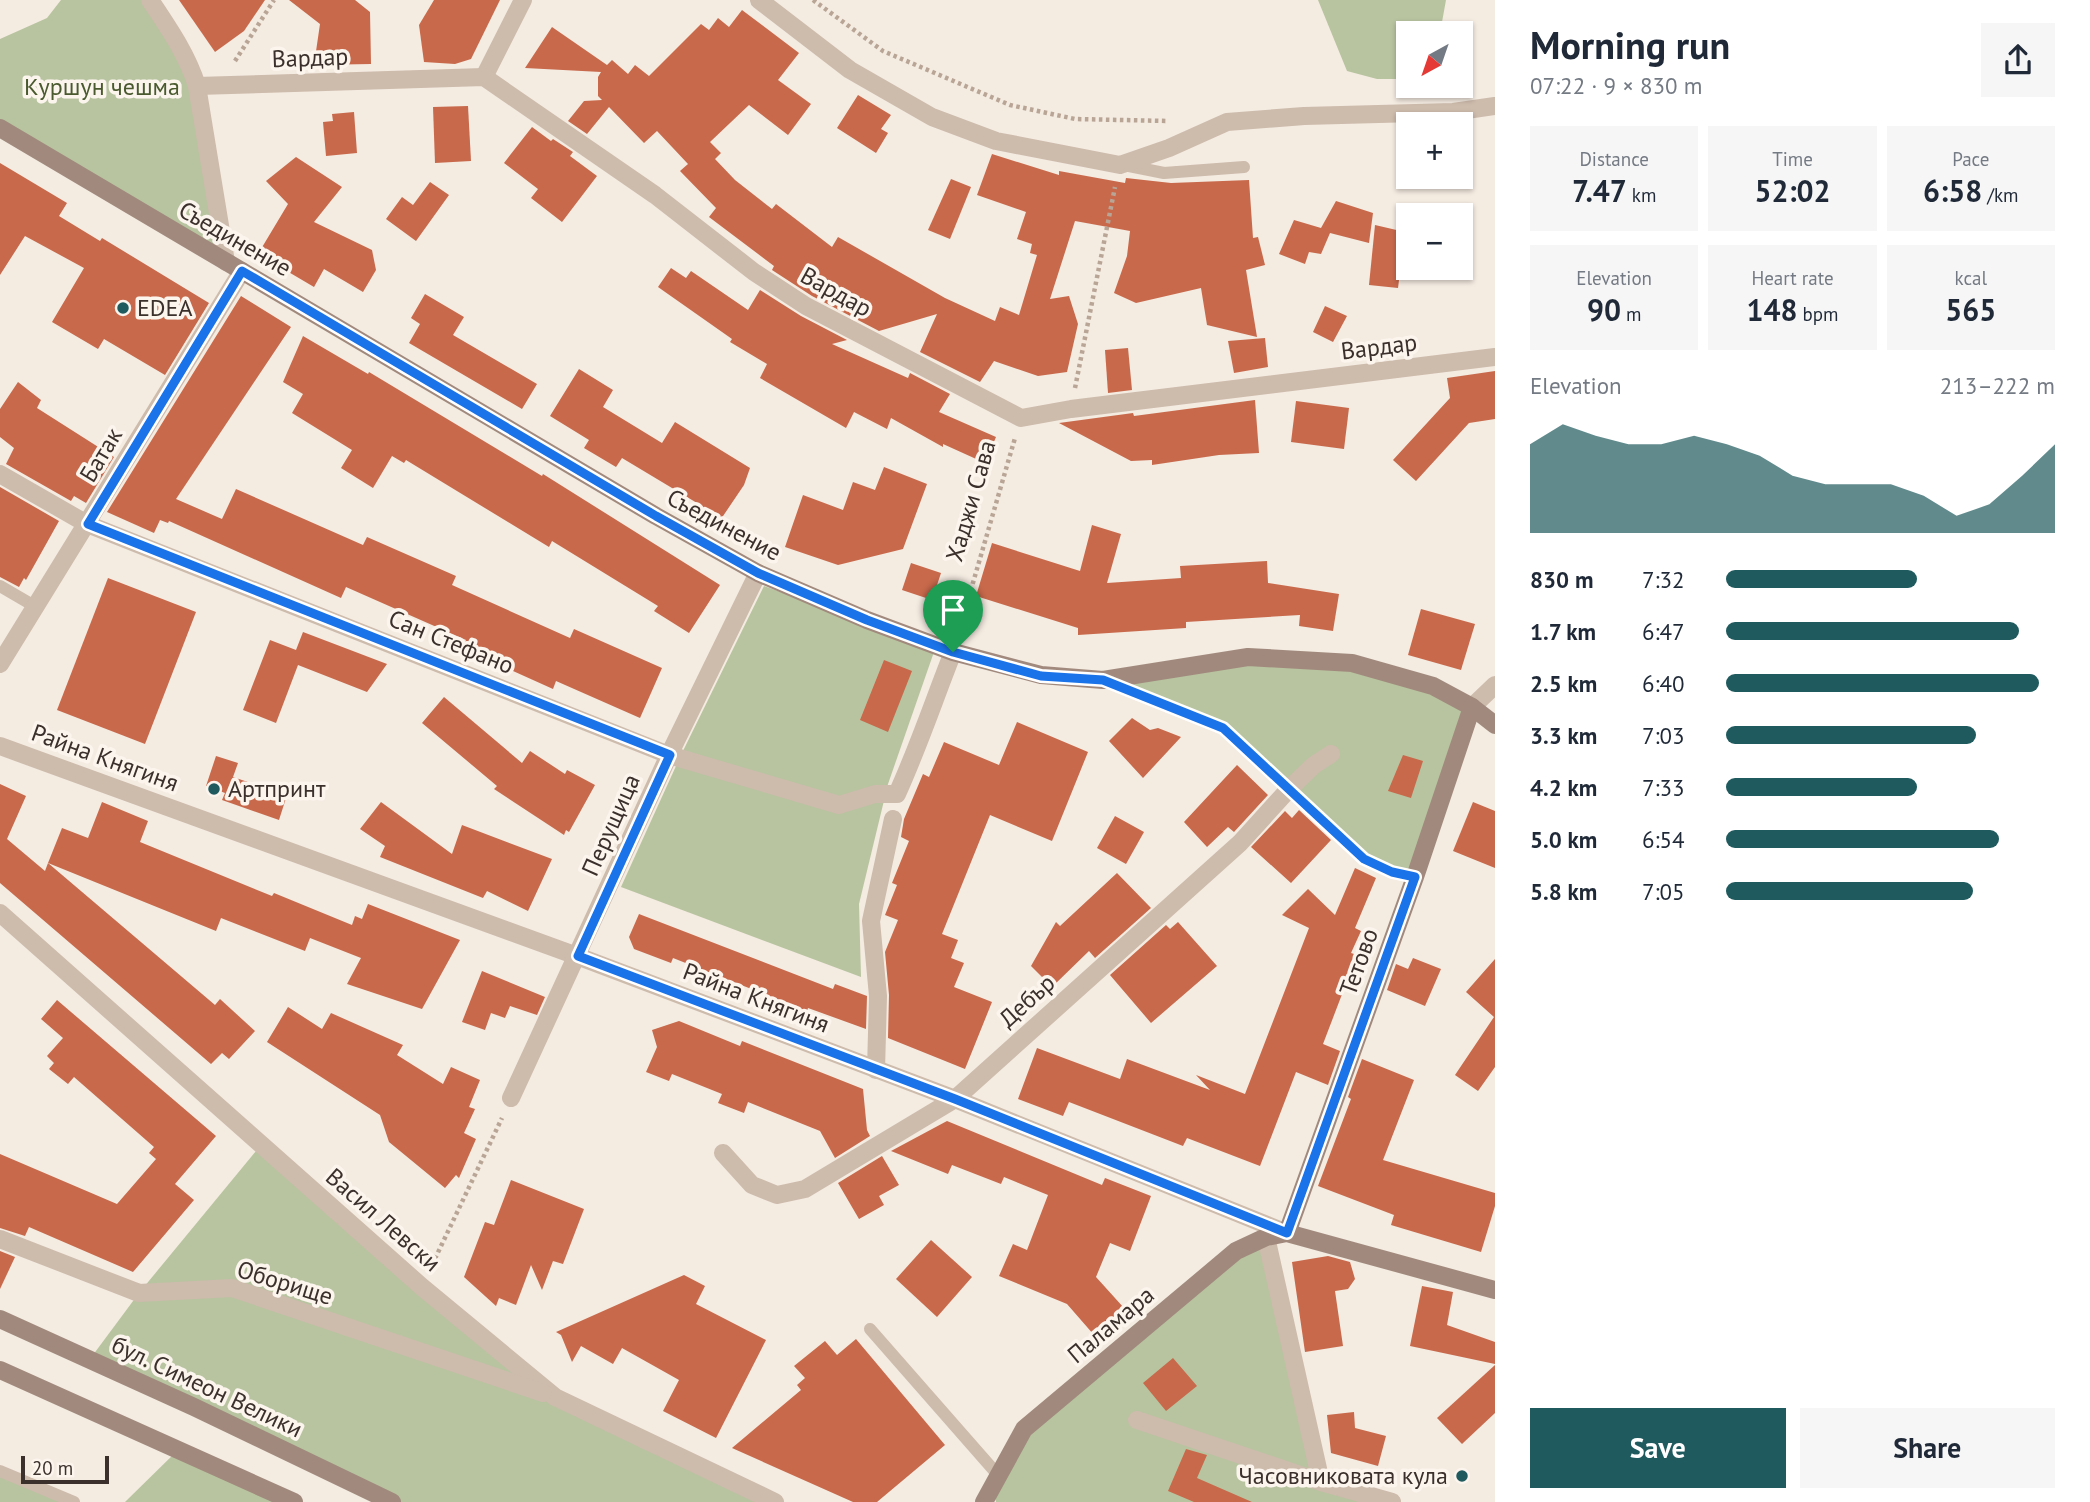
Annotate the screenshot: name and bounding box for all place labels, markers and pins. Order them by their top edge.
place label: EDEA [137,292,192,323]
marker: EDEA [115,300,131,316]
pin [923,580,983,652]
place label: Артпринт [228,773,326,804]
marker: Артпринт [206,781,222,797]
place label: Часовниковата кула [1238,1460,1448,1491]
marker: Часовниковата кула [1454,1468,1470,1484]

